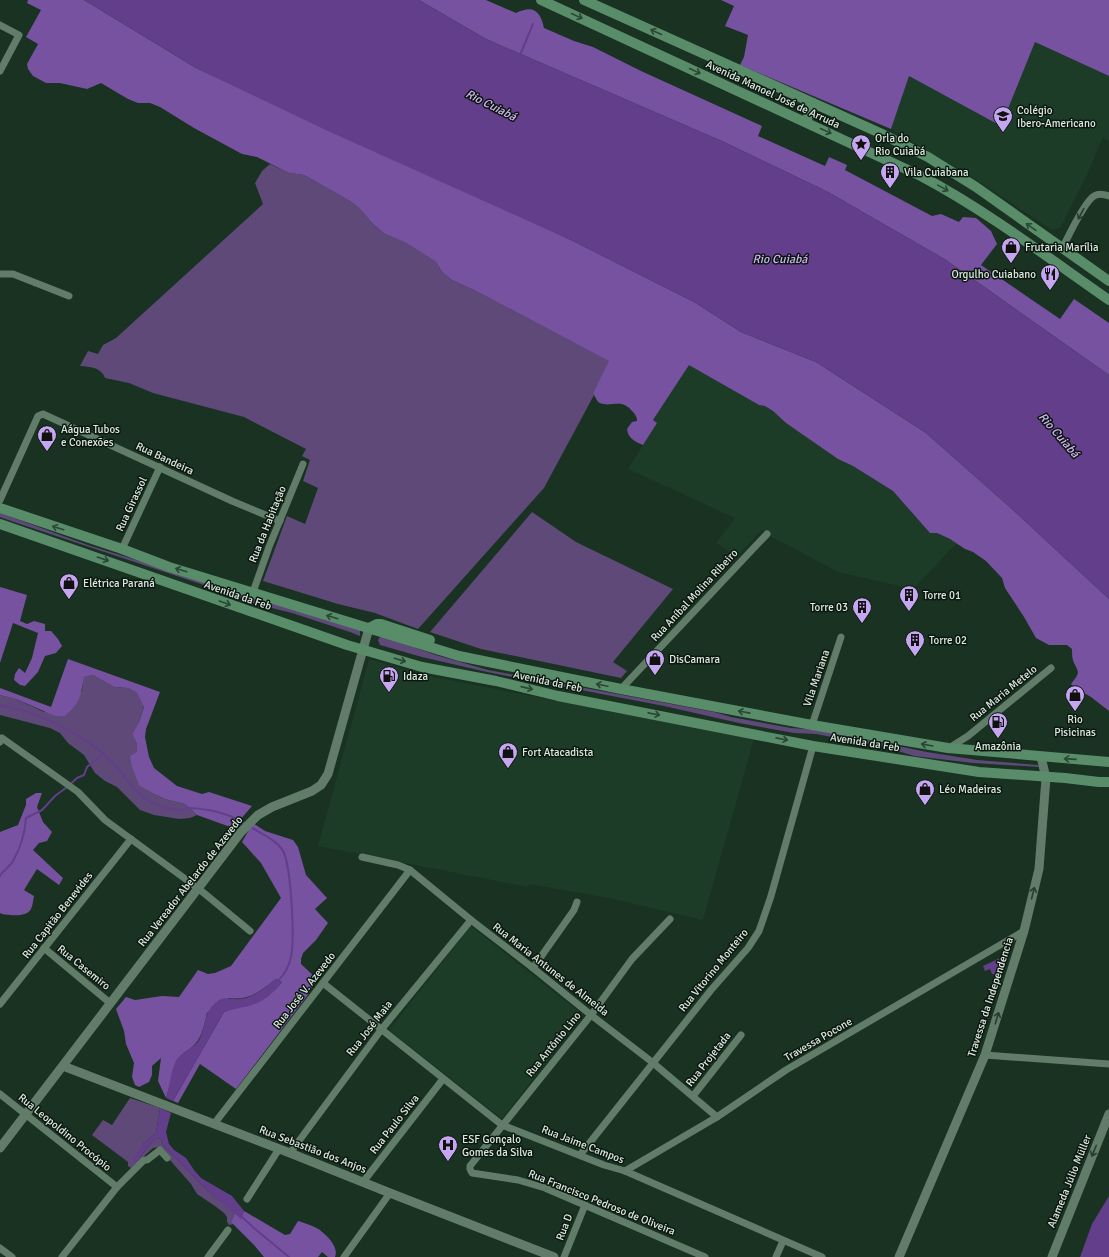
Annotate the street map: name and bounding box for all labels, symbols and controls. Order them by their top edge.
one-way arrow [570,13,582,20]
one-way arrow [650,28,662,35]
street label: Avenida Manoel José de Arruda [704,58,842,131]
one-way arrow [688,68,700,75]
water label: Rio Cuiabá [463,86,519,125]
place label: Colégio Ibero-Americano [1017,104,1096,130]
school or university icon: Colégio Ibero-Americano [992,105,1014,133]
one-way arrow [819,128,831,135]
place label: Orla do Rio Cuiabá [875,132,926,158]
place icon: Orla do Rio Cuiabá [850,133,872,161]
building icon: Vila Cuiabana [879,161,901,189]
place label: Vila Cuiabana [904,166,969,179]
one-way arrow [937,184,949,192]
one-way arrow [1076,208,1084,220]
one-way arrow [1026,223,1037,231]
shop icon: Frutaria Marília [1000,236,1022,264]
place label: Frutaria Marília [1025,241,1099,254]
water label: Rio Cuiabá [753,252,808,267]
restaurant icon: Orgulho Cuiabano [1039,263,1061,291]
place label: Orgulho Cuiabano [951,268,1036,281]
water label: Rio Cuiabá [1035,410,1083,462]
place label: Aágua Tubos e Conexões [61,423,120,449]
shop icon: Aágua Tubos e Conexões [36,424,58,452]
street label: Rua Bandeira [134,439,196,478]
street label: Rua Girassol [113,475,150,533]
street label: Rua da Habitação [246,484,289,565]
one-way arrow [52,524,65,531]
street label: Rua Aníbal Molina Ribeiro [648,546,741,644]
one-way arrow [97,556,109,564]
one-way arrow [175,566,188,573]
shop icon: Elétrica Paraná [58,572,80,600]
place label: Elétrica Paraná [83,577,155,590]
street label: Avenida da Feb [202,578,273,613]
building icon: Torre 01 [898,584,920,612]
place label: Torre 01 [923,589,961,602]
building icon: Torre 03 [851,596,873,624]
one-way arrow [219,600,231,608]
place label: Torre 03 [810,601,848,614]
one-way arrow [326,613,339,620]
building icon: Torre 02 [904,629,926,657]
place label: Torre 02 [929,634,967,647]
shop icon: DisCamara [644,648,666,676]
street label: Vila Mariana [801,648,832,708]
place label: DisCamara [669,653,720,666]
one-way arrow [393,657,406,665]
street label: Rua Maria Metelo [967,662,1040,724]
fuel station icon: Idaza [378,665,400,693]
street label: Avenida da Feb [512,668,584,695]
place label: Idaza [403,670,429,683]
one-way arrow [596,681,609,689]
shop icon: Rio Pisicinas [1064,684,1086,712]
one-way arrow [520,685,533,693]
one-way arrow [738,708,751,716]
one-way arrow [647,711,660,719]
fuel station icon: Amazônia [987,711,1009,739]
place label: Rio Pisicinas [1054,713,1096,739]
street label: Avenida da Feb [829,731,901,754]
one-way arrow [775,736,788,744]
place label: Amazônia [975,740,1021,753]
shop icon: Fort Atacadista [497,741,519,769]
one-way arrow [921,741,934,749]
place label: Fort Atacadista [522,746,594,759]
one-way arrow [1064,756,1077,763]
shop icon: Léo Madeiras [914,778,936,806]
place label: Léo Madeiras [939,783,1001,796]
street label: Rua Vereador Abelardo de Azevedo [135,813,246,949]
street label: Rua Capitão Benevides [20,869,95,961]
one-way arrow [1030,887,1038,900]
street label: Rua Maria Antunes de Almeida [490,920,612,1019]
street label: Rua Vitorino Monteiro [676,926,751,1014]
street label: Travessa da Independencia [965,935,1016,1059]
street label: Rua Casemiro [55,942,113,993]
street label: Rua José V. Azevedo [271,949,338,1031]
street label: Rua José Maia [344,998,395,1059]
street label: Rua Antônio Lino [523,1009,584,1079]
one-way arrow [994,1012,1001,1025]
street label: Travessa Pocone [782,1015,855,1064]
street label: Rua Projetada [683,1029,734,1089]
street label: Rua Leopoldino Procópio [16,1091,114,1174]
street label: Rua Paulo Silva [367,1092,422,1157]
street label: Rua Sebastião dos Anjos [257,1123,368,1176]
street label: Rua Jaime Campos [540,1123,626,1166]
place label: ESF Gonçalo Gomes da Silva [462,1133,533,1159]
street label: Alameda Júlio Müller [1045,1133,1094,1230]
hospital icon: ESF Gonçalo Gomes da Silva [437,1134,459,1162]
one-way arrow [1090,1144,1098,1156]
street label: Rua Francisco Pedroso de Oliveira [526,1167,678,1238]
street label: Rua D [553,1212,575,1242]

